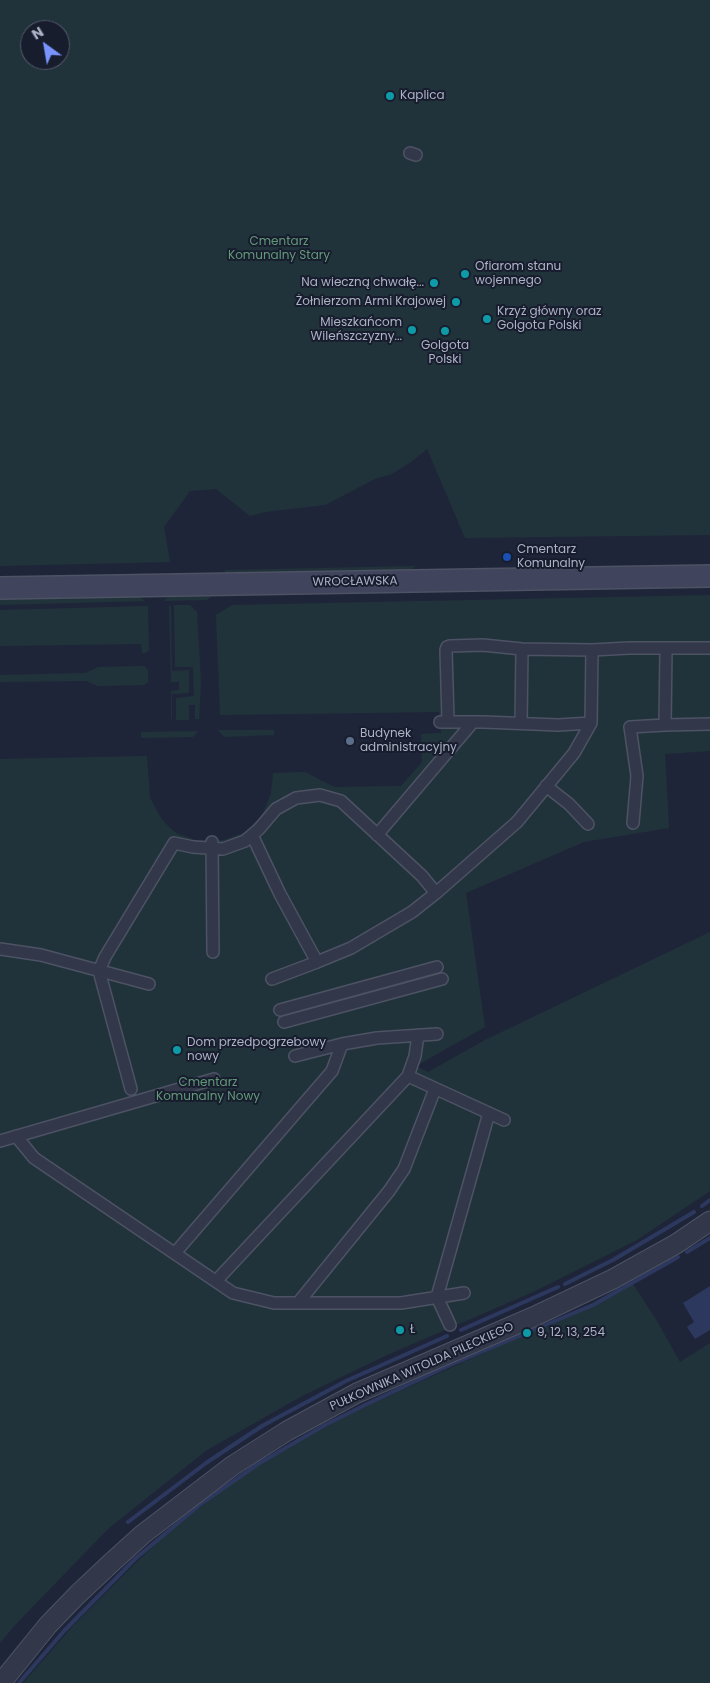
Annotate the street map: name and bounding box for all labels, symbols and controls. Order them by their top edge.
north arrow [20,20,70,70]
text: N [28,22,47,44]
place label: Kaplica [400,89,445,103]
marker: Kaplica [384,90,396,102]
park label: Cmentarz Komunalny Stary [228,235,330,263]
place label: Ofiarom stanu wojennego [475,260,561,288]
marker: Ofiarom stanu wojennego [459,268,471,280]
place label: Na wieczną chwałę... [301,276,424,290]
marker: Na wieczną chwałę... [428,277,440,289]
place label: Żołnierzom Armi Krajowej [296,295,446,309]
marker: Żołnierzom Armi Krajowej [450,296,462,308]
place label: Krzyż główny oraz Golgota Polski [497,305,602,333]
marker: Krzyż główny oraz Golgota Polski [481,313,493,325]
place label: Mieszkańcom Wileńszczyzny... [311,316,402,344]
marker: Mieszkańcom Wileńszczyzny... [406,324,418,336]
marker: Golgota Polski [439,325,451,337]
place label: Golgota Polski [421,339,469,367]
place label: Cmentarz Komunalny [517,543,585,571]
marker: Cmentarz Komunalny [501,551,513,563]
street label: WROCŁAWSKA [312,574,398,590]
place label: Budynek administracyjny [360,727,457,755]
marker: Budynek administracyjny [344,735,356,747]
place label: Dom przedpogrzebowy nowy [187,1036,326,1064]
marker: Dom przedpogrzebowy nowy [171,1044,183,1056]
park label: Cmentarz Komunalny Nowy [156,1076,260,1104]
street label: PUŁKOWNIKA WITOLDA PILECKIEGO [328,1320,516,1414]
place label: Ł [410,1323,415,1337]
marker: Ł [394,1324,406,1336]
place label: 9, 12, 13, 254 [537,1326,605,1340]
marker: 9, 12, 13, 254 [521,1327,533,1339]

